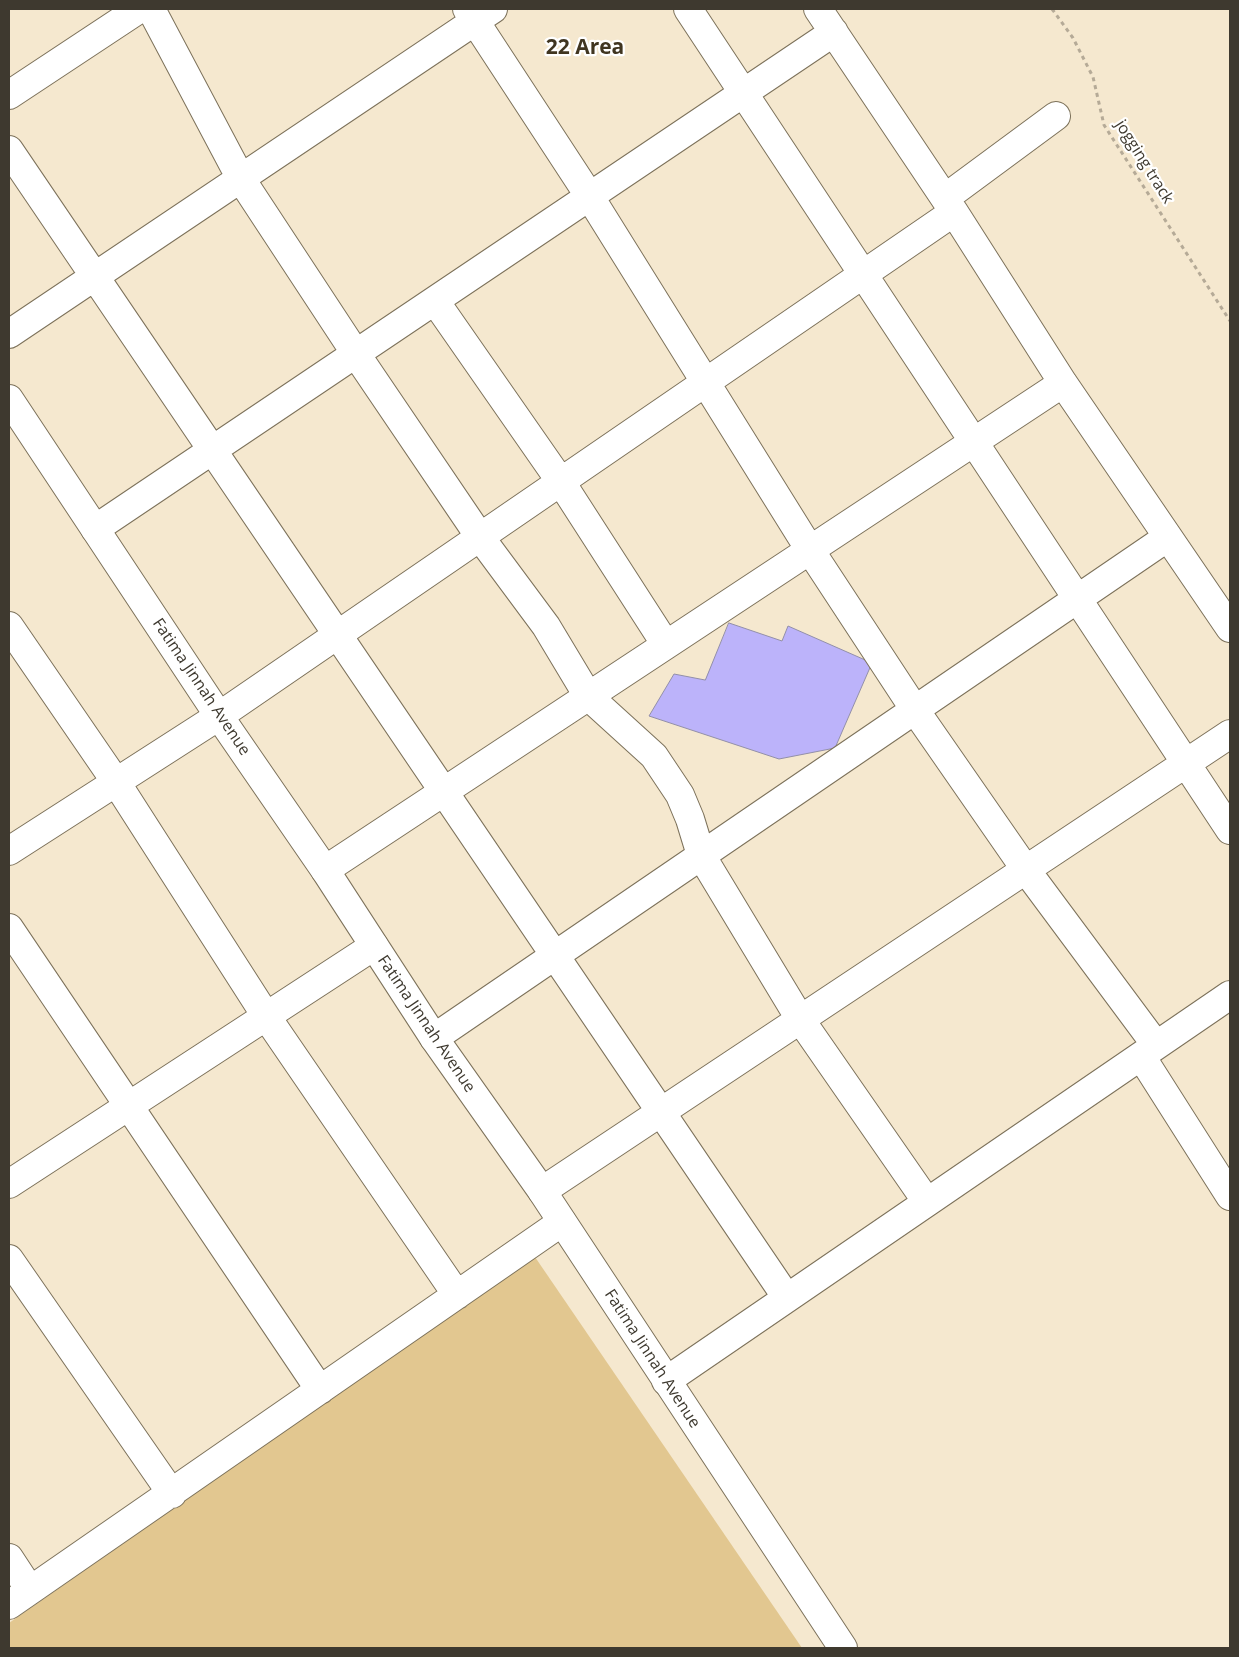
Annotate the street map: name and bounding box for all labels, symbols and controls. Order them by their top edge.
district label: 22 Area [546,35,624,61]
street label: jogging track [1111,117,1177,207]
street label: Fatima Jinnah Avenue [148,615,254,759]
street label: Fatima Jinnah Avenue [373,952,479,1096]
street label: Fatima Jinnah Avenue [600,1286,704,1432]

